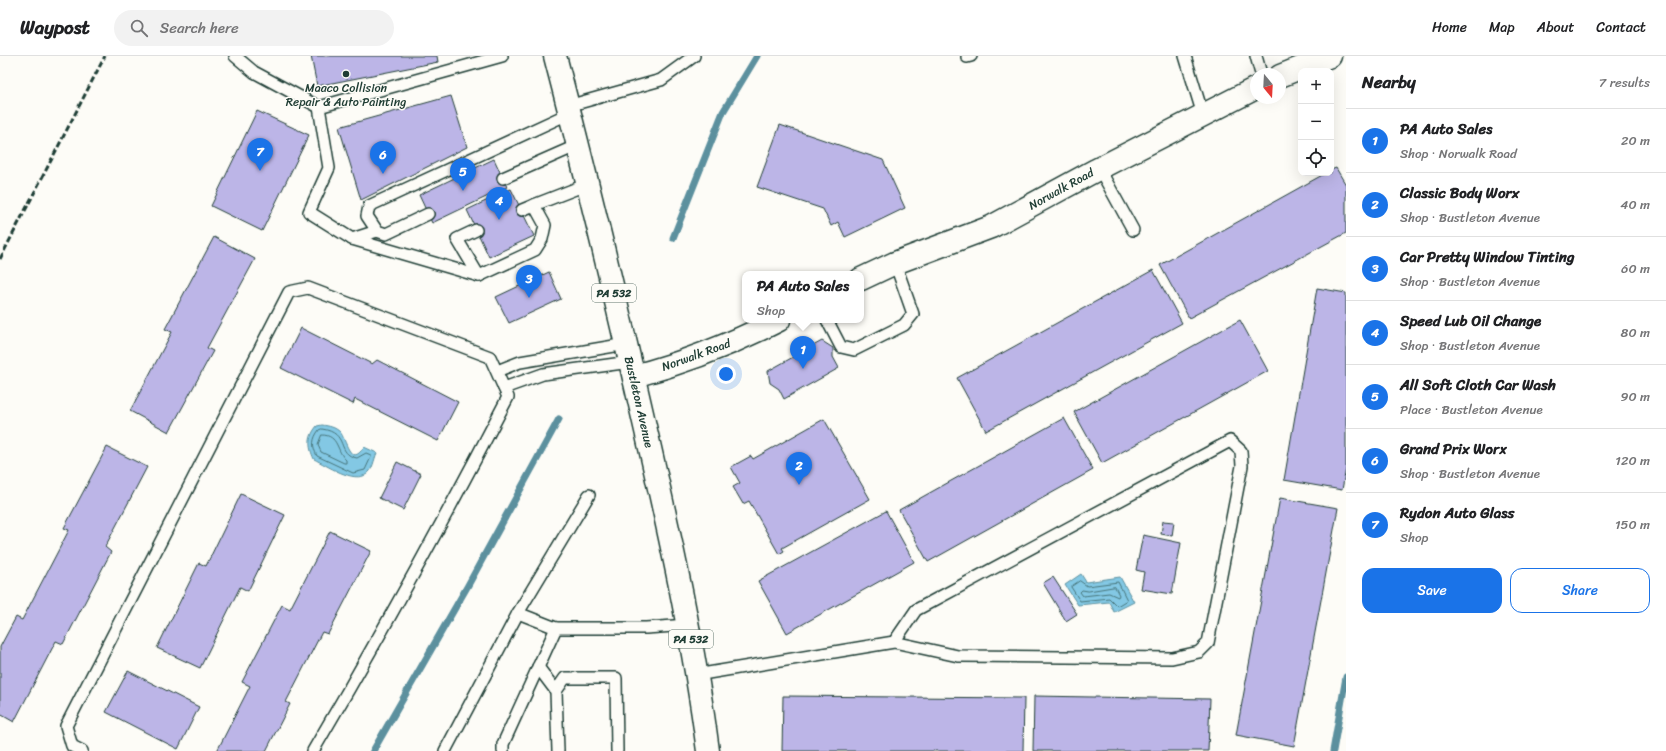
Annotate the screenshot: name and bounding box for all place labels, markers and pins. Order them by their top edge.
marker: Maaco Collision Repair & Auto Painting [341,69,351,79]
place label: Maaco Collision Repair & Auto Painting [286,77,406,113]
pin: 7 [247,138,273,171]
pin: 6 [370,141,396,174]
pin: 5 [450,158,476,191]
pin: 4 [486,187,512,220]
pin: 3 [516,265,542,298]
pin: 1 [790,336,816,369]
pin: 2 [786,452,812,485]

